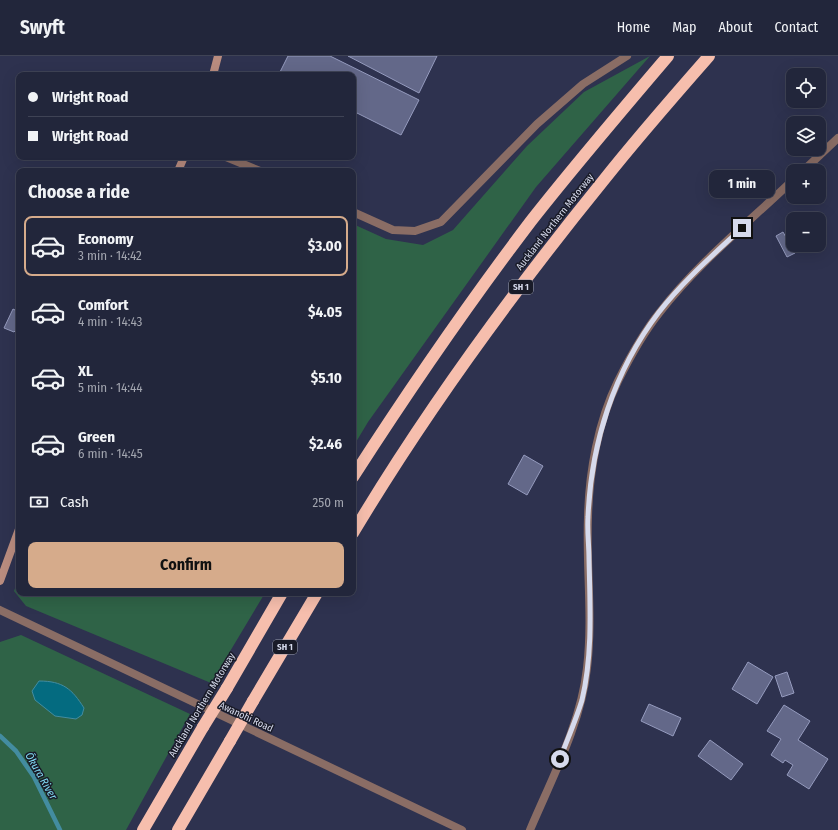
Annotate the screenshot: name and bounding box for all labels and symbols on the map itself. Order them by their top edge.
callout: 1 min [709,170,775,198]
street label: Auckland Northern Motorway [514,171,597,273]
route end [733,219,751,237]
road number: SH 1 [509,280,533,294]
road number: SH 1 [273,640,297,654]
street label: Auckland Northern Motorway [166,650,238,759]
street label: Awanohi Road [217,699,275,735]
water label: Ōkura River [22,750,60,803]
route start [551,750,569,768]

